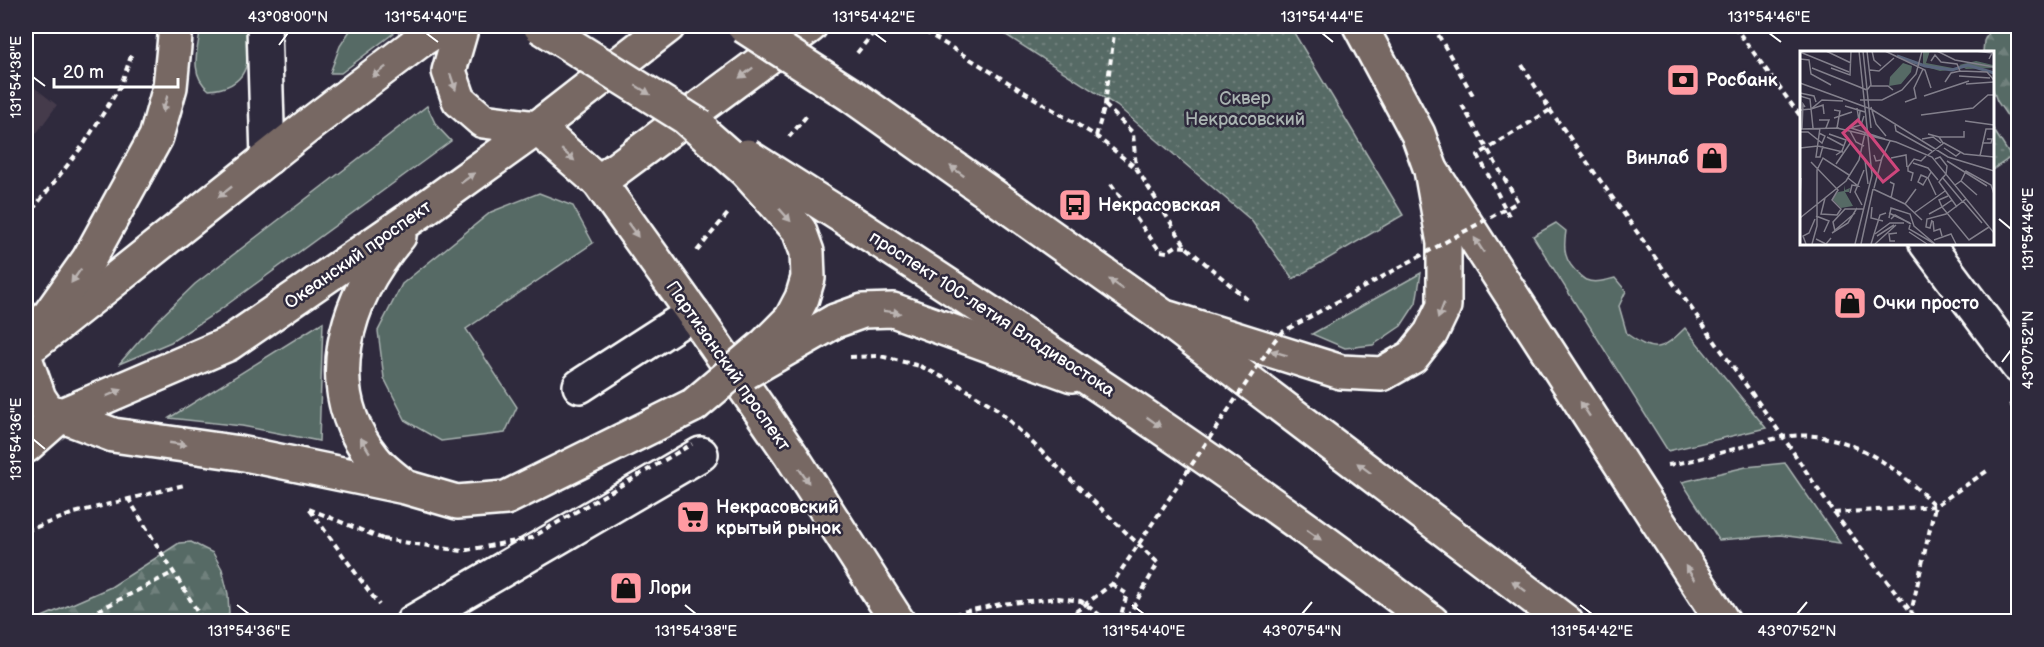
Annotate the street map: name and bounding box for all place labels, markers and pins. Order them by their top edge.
bank icon: Росбанк [1665,62,1701,98]
place label: Росбанк [1706,70,1778,91]
shop icon: Винлаб [1694,140,1730,176]
place label: Винлаб [1626,148,1689,169]
bus stop icon: Некрасовская [1057,187,1093,223]
place label: Некрасовская [1098,195,1221,216]
shop icon: Очки просто [1832,285,1868,321]
place label: Очки просто [1873,293,1979,314]
place label: Некрасовский крытый рынок [716,497,841,539]
supermarket icon: Некрасовский крытый рынок [675,499,711,535]
shop icon: Лори [608,570,644,606]
place label: Лори [648,578,691,599]

